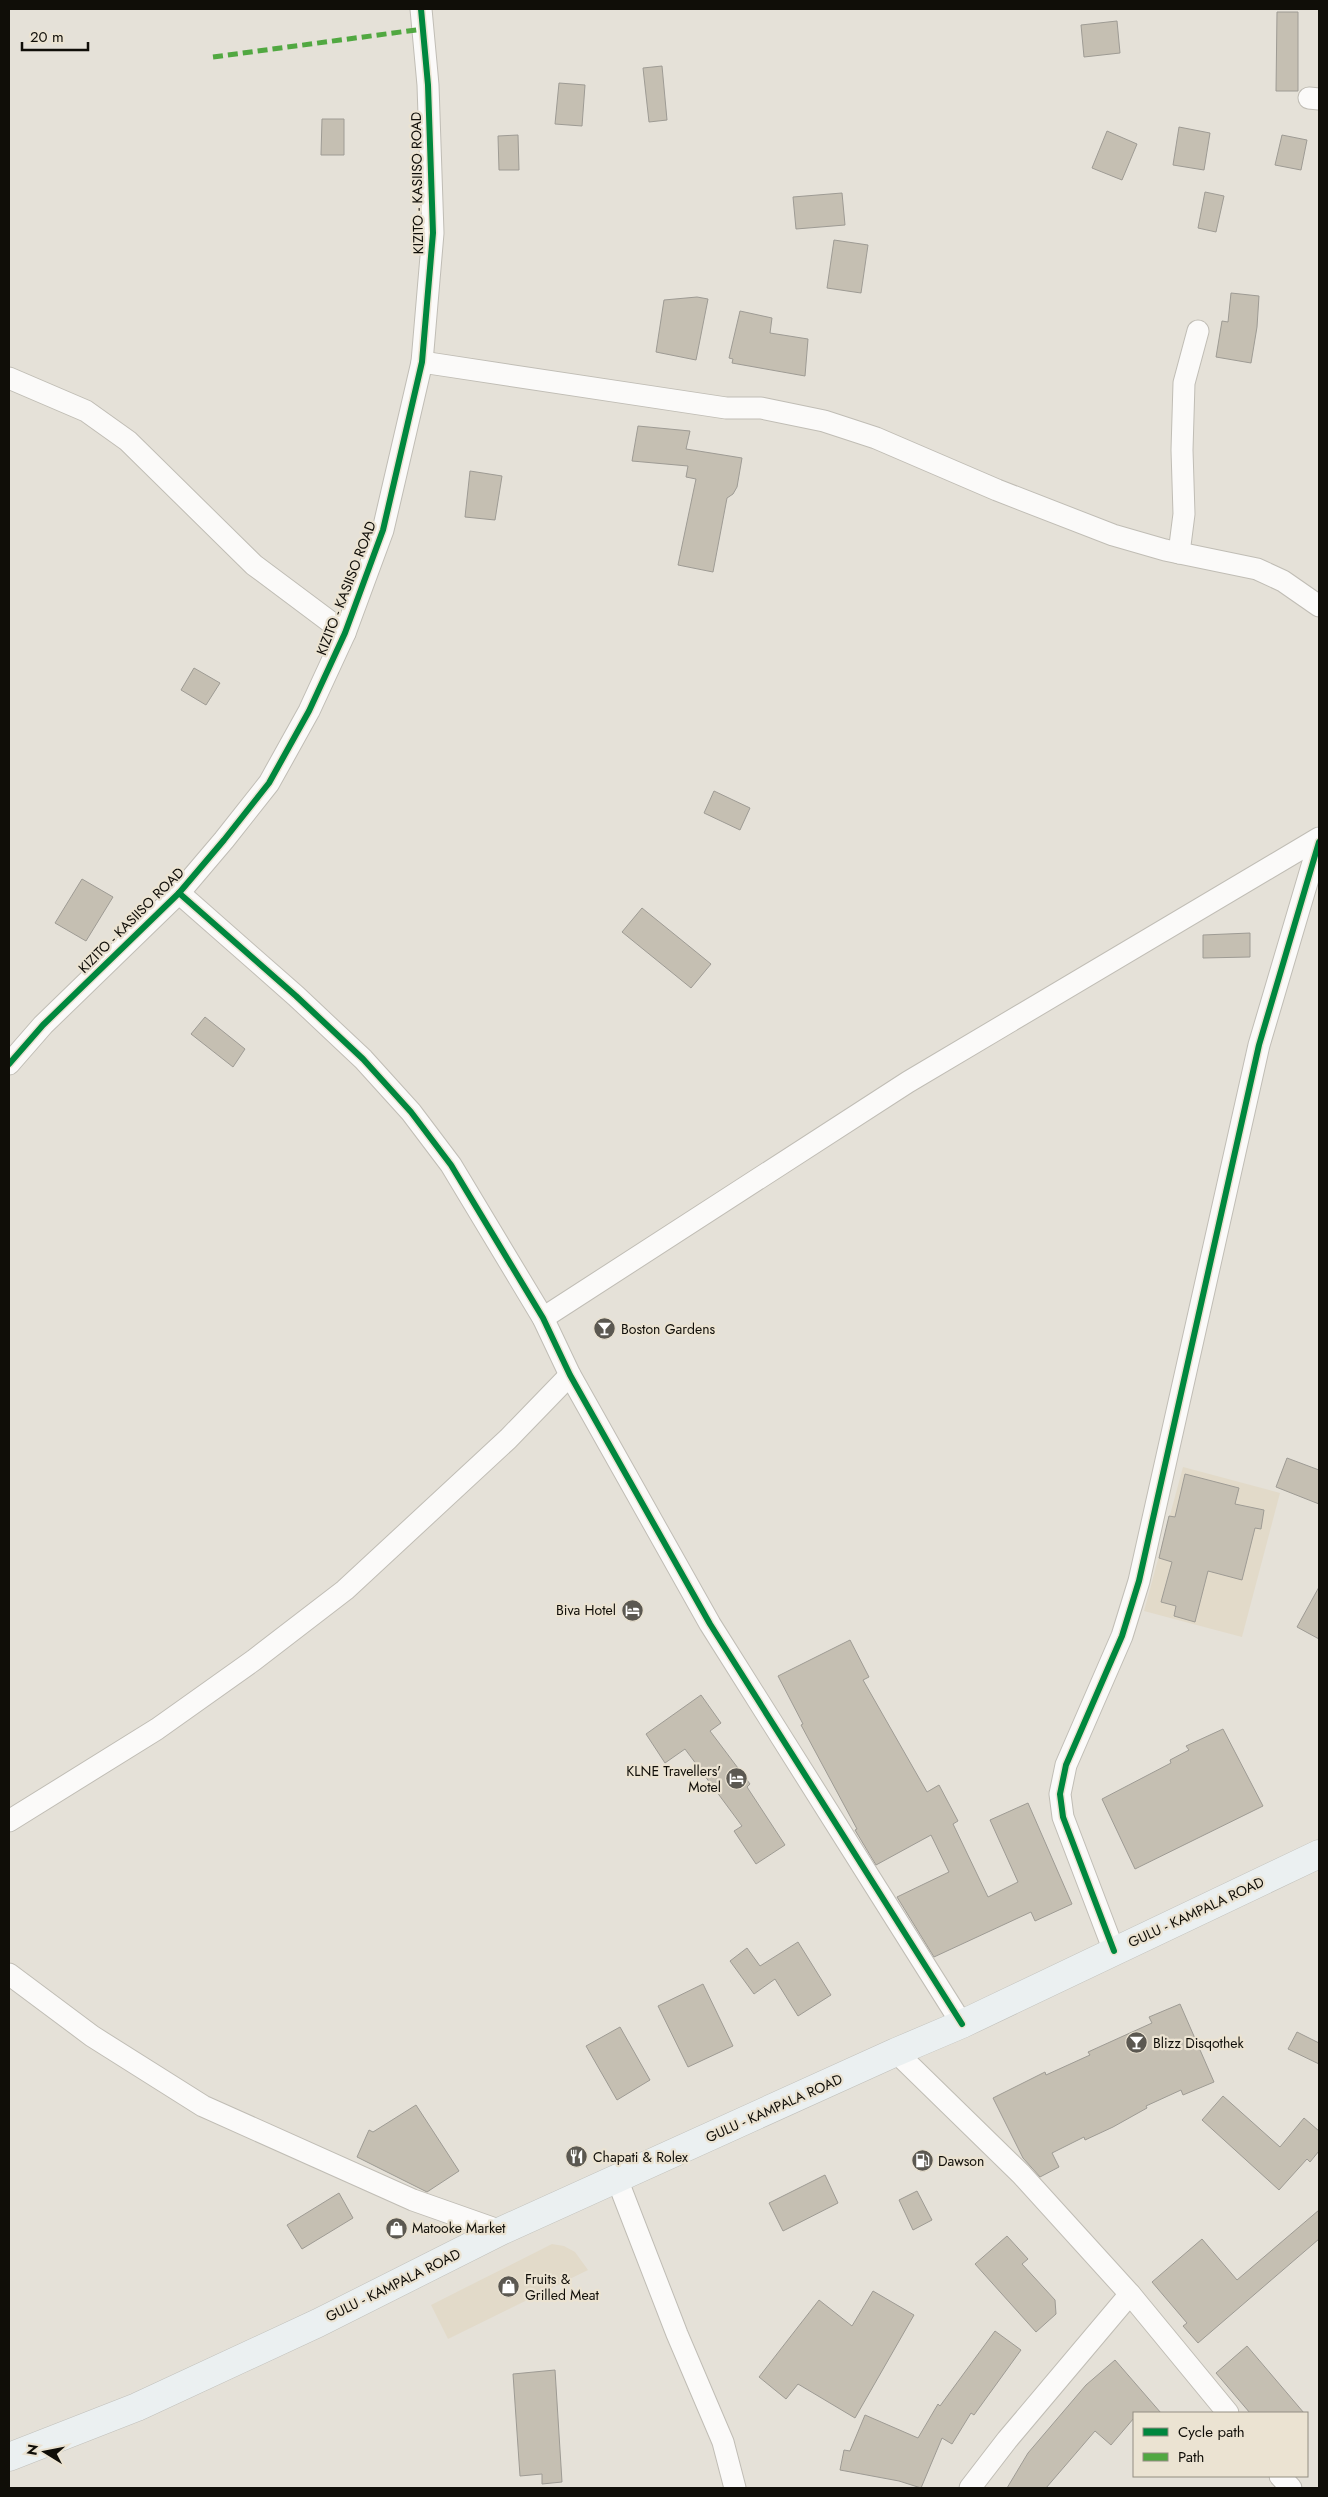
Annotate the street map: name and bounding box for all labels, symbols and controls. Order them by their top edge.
scale bar [22,20,89,52]
text: 20 m [30,26,64,48]
street label: KIZITO - KASIISO ROAD [406,112,428,254]
street label: KIZITO - KASIISO ROAD [311,518,381,658]
street label: KIZITO - KASIISO ROAD [74,863,188,977]
bar icon: Boston Gardens [593,1317,617,1341]
place label: Boston Gardens [621,1319,716,1339]
hotel icon: Biva Hotel [620,1598,644,1622]
place label: Biva Hotel [556,1600,616,1620]
place label: KLNE Travellers' Motel [626,1761,721,1797]
hotel icon: KLNE Travellers' Motel [725,1767,749,1791]
street label: GULU - KAMPALA ROAD [1125,1872,1267,1952]
bar icon: Blizz Disqothek [1125,2031,1149,2055]
place label: Blizz Disqothek [1153,2033,1245,2053]
street label: GULU - KAMPALA ROAD [702,2069,846,2147]
restaurant icon: Chapati & Rolex [565,2145,589,2169]
place label: Chapati & Rolex [593,2147,688,2167]
fuel station icon: Dawson [910,2149,934,2173]
place label: Dawson [938,2151,984,2171]
shop icon: Matooke Market [384,2216,408,2240]
place label: Matooke Market [412,2218,506,2238]
street label: GULU - KAMPALA ROAD [322,2244,464,2326]
place label: Fruits & Grilled Meat [525,2269,599,2305]
shop icon: Fruits & Grilled Meat [497,2275,521,2299]
legend [1133,2412,1308,2477]
text: Cycle path [1178,2421,1245,2443]
north arrow [20,2427,70,2477]
text: N [21,2443,43,2457]
text: Path [1178,2446,1204,2468]

